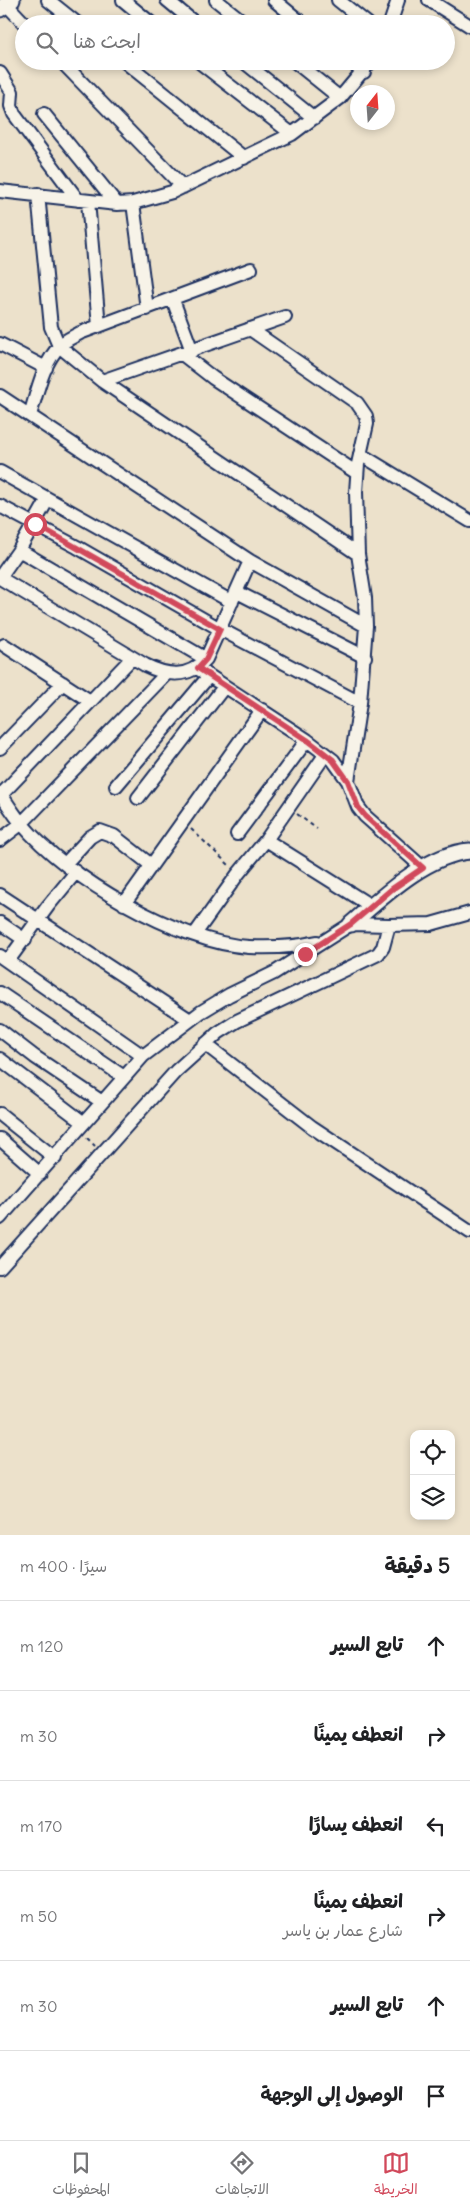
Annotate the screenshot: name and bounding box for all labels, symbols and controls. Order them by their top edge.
search box [15,15,455,70]
icon: search [33,29,61,57]
text: ابحث هنا [73,29,141,53]
north arrow [350,85,395,130]
route start [24,513,47,536]
route end [294,943,317,966]
map controls [410,1430,455,1520]
button: locate [410,1430,455,1475]
button: layers [410,1475,455,1520]
text: 5 دقيقة [384,1552,450,1579]
text: سيرًا · 400 m [20,1556,107,1576]
text: تابع السير [331,1632,403,1656]
icon: ahead [422,1632,450,1660]
text: 120 m [20,1636,64,1656]
text: انعطف يمينًا [314,1722,403,1746]
icon: right [422,1722,450,1750]
text: 30 m [20,1726,57,1746]
text: انعطف يسارًا [309,1812,403,1836]
icon: left [422,1812,450,1840]
text: 170 m [20,1816,63,1836]
text: انعطف يمينًا [314,1889,403,1913]
icon: right [422,1902,450,1930]
text: 50 m [20,1906,58,1926]
text: شارع عمار بن ياسر [283,1920,403,1940]
text: تابع السير [331,1992,403,2016]
icon: ahead [422,1992,450,2020]
text: 30 m [20,1996,57,2016]
text: الوصول إلى الوجهة [260,2082,403,2106]
icon: arrive [422,2082,450,2110]
tab: المحفوظات [52,2149,110,2202]
tab: الاتجاهات [215,2149,269,2202]
tab: الخريطة [374,2149,418,2202]

